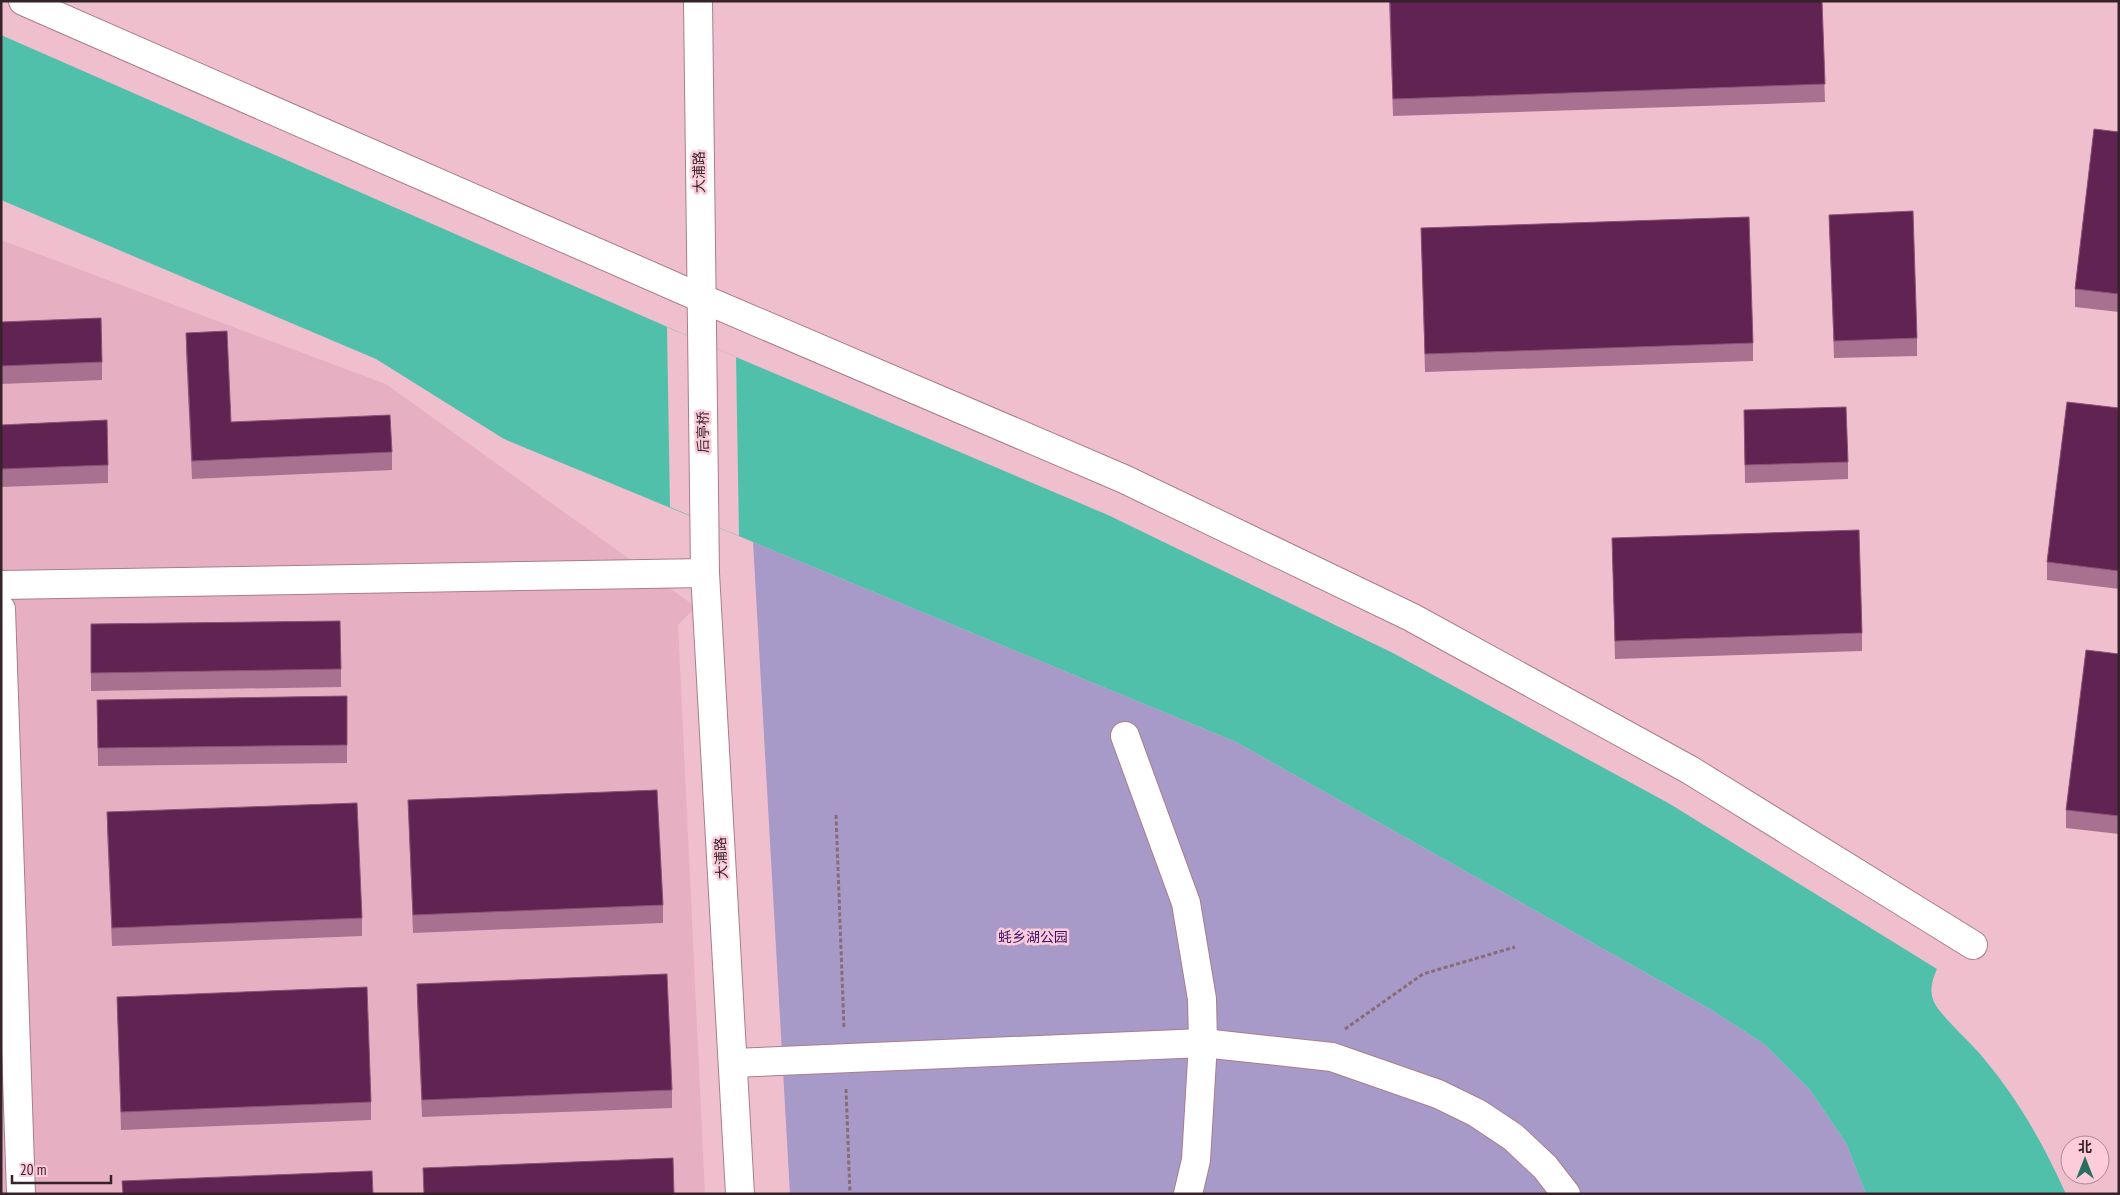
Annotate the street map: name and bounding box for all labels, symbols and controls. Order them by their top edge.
street label: 大浦路 [690,151,708,193]
street label: 后亭桥 [694,411,712,453]
street label: 大浦路 [711,837,731,879]
park label: 蚝乡湖公园 [998,928,1068,946]
north arrow [2060,1135,2110,1185]
text: 北 [2078,1138,2092,1156]
scale bar [12,1152,111,1184]
text: 20 m [20,1160,46,1179]

